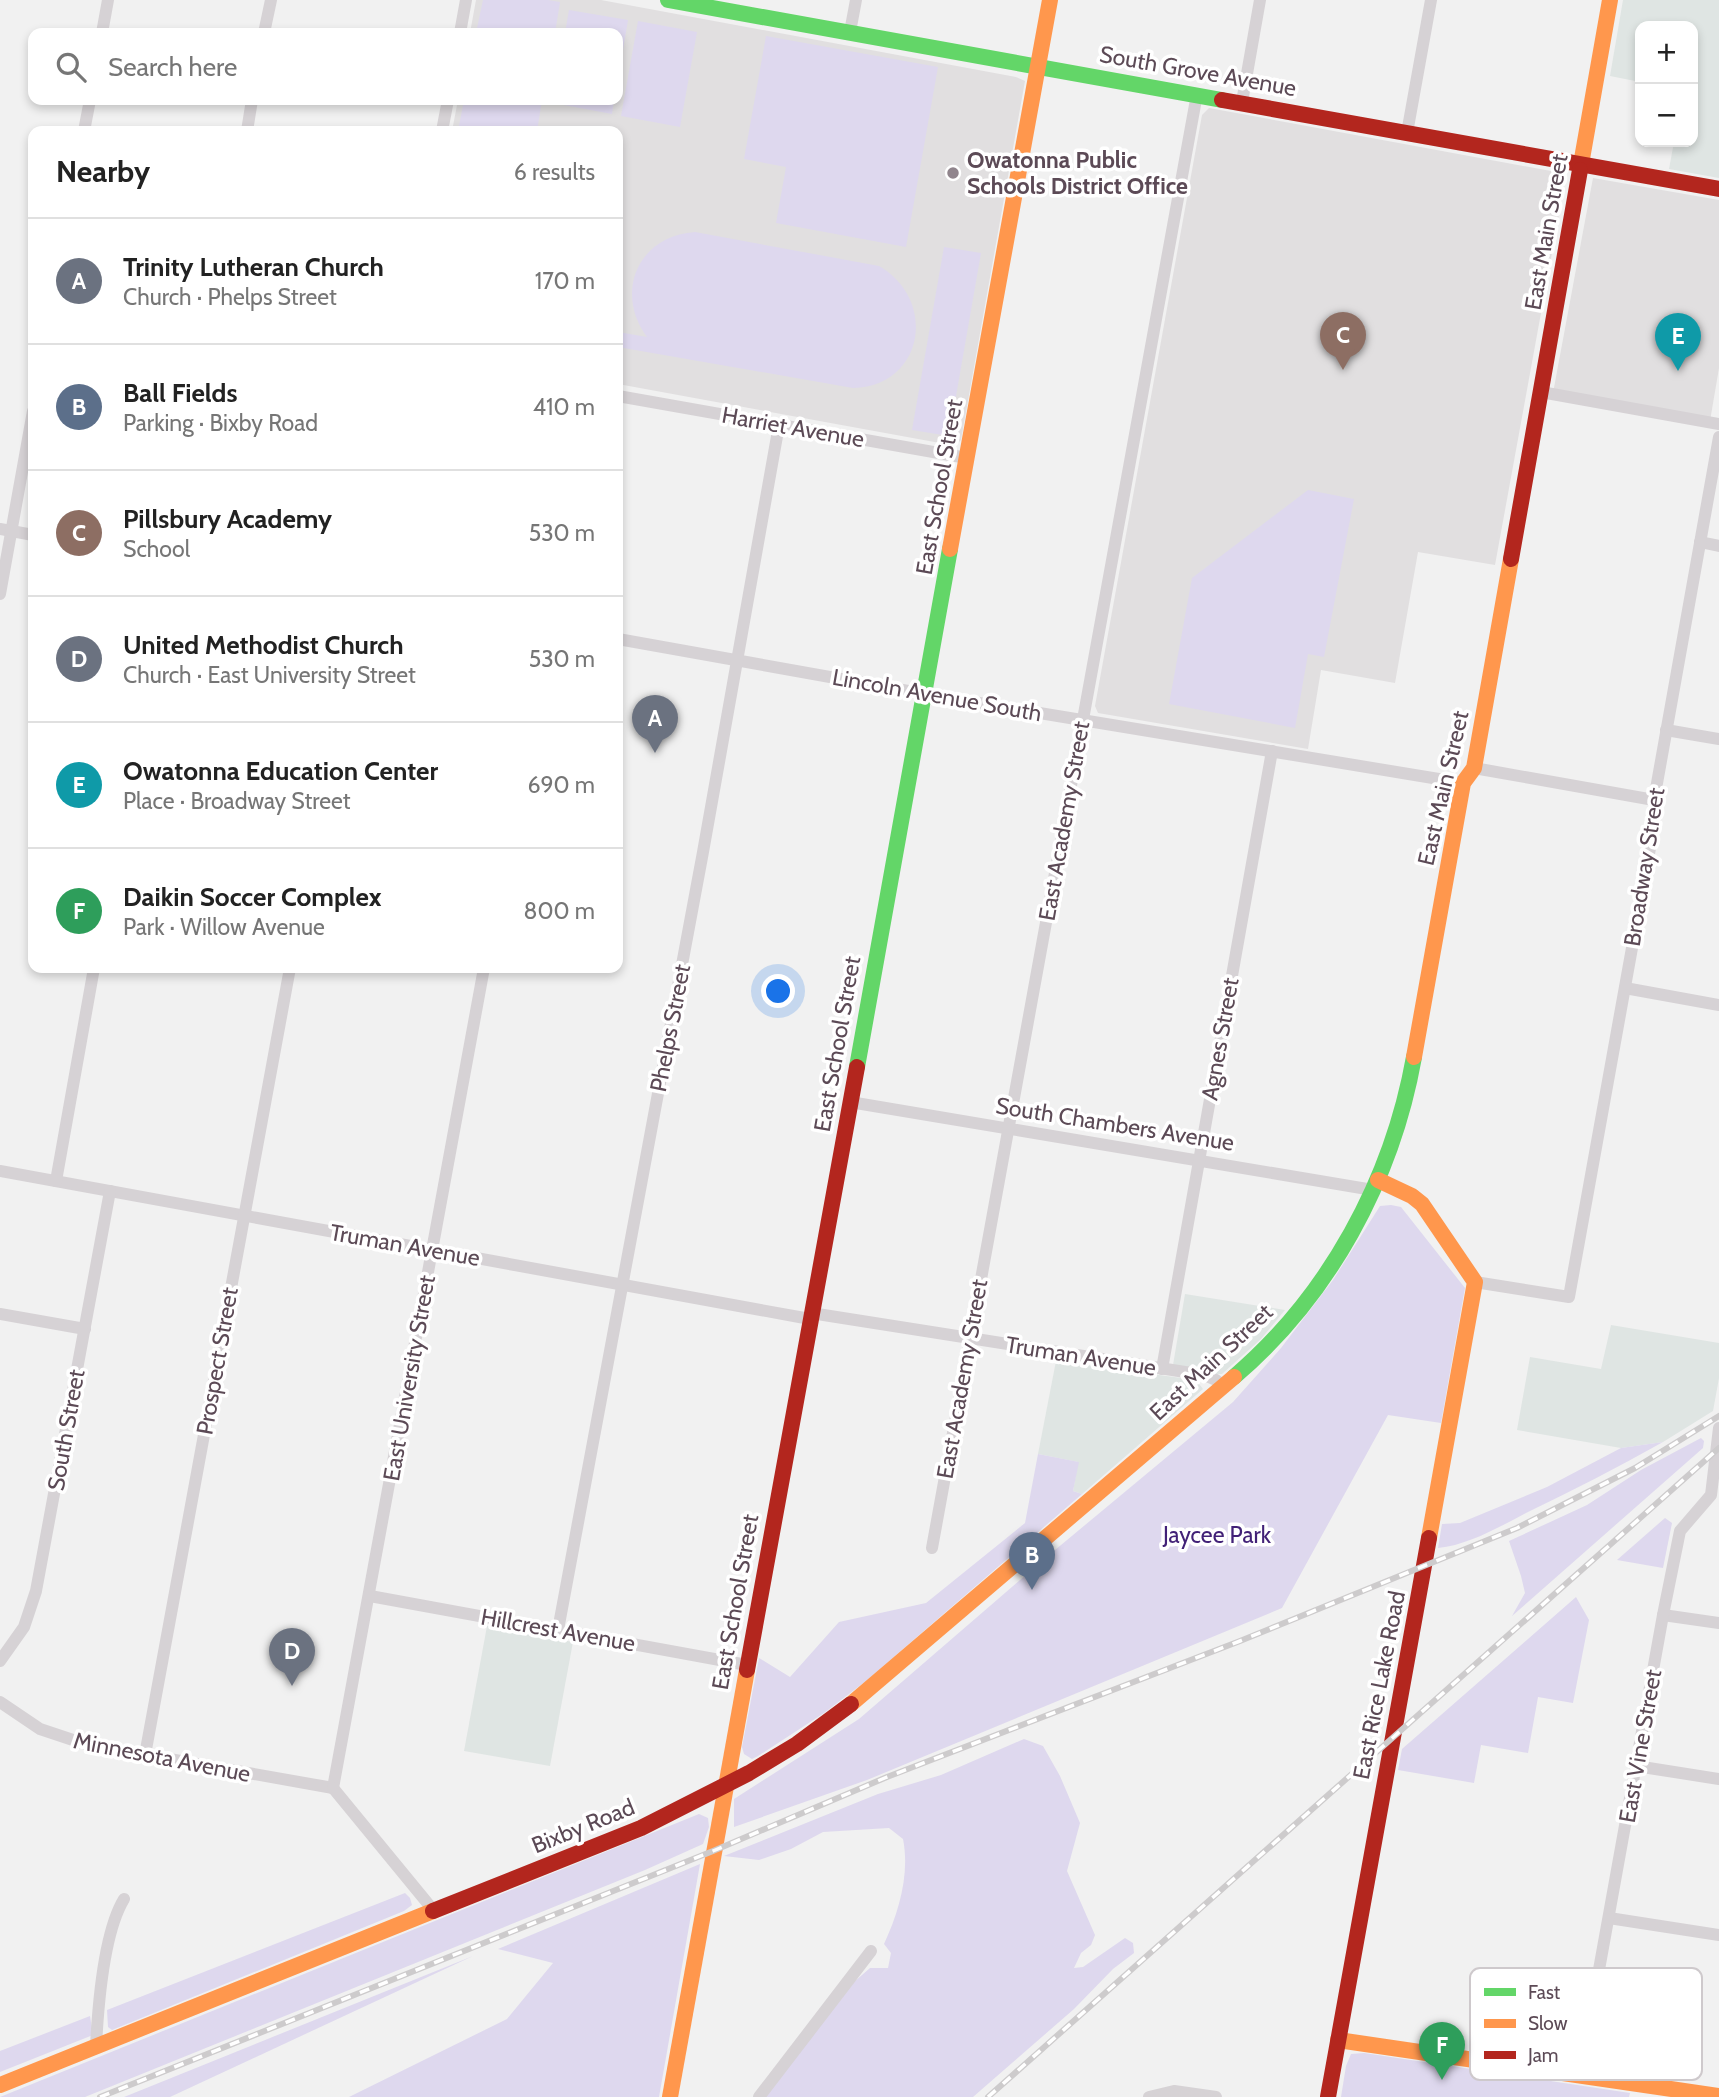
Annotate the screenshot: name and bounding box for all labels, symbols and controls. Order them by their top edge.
map controls [1635,21,1698,147]
button: + [1635,21,1698,84]
search box [28,28,623,105]
street label: South Grove Avenue [1097,40,1299,102]
icon: search [52,48,90,86]
text: Search here [108,51,237,83]
button: − [1635,84,1698,147]
place label: Owatonna Public Schools District Office [967,146,1188,200]
street label: East Main Street [1519,152,1574,312]
text: Nearby [56,153,150,190]
text: 6 results [514,158,595,186]
marker: Owatonna Public Schools District Office [945,165,961,181]
text: Trinity Lutheran Church [123,251,384,283]
text: A [72,267,86,295]
text: 170 m [535,267,595,295]
text: Church · Phelps Street [123,283,337,311]
pin: C [1320,312,1366,370]
pin: E [1655,313,1701,371]
text: Ball Fields [123,377,237,409]
text: B [72,393,86,421]
text: 410 m [533,393,595,421]
street label: East School Street [910,397,968,577]
street label: Harriet Avenue [720,401,867,453]
text: Parking · Bixby Road [123,409,318,437]
text: Pillsbury Academy [123,503,332,535]
text: C [72,519,86,547]
text: 530 m [529,519,595,547]
text: School [123,535,190,563]
text: United Methodist Church [123,629,403,661]
text: D [71,645,87,673]
text: 530 m [529,645,595,673]
text: Church · East University Street [123,661,416,689]
street label: Lincoln Avenue South [830,663,1044,727]
pin: A [632,695,678,753]
street label: East Main Street [1412,708,1474,868]
street label: East Academy Street [1033,719,1095,923]
text: Owatonna Education Center [123,755,438,787]
text: E [72,771,86,799]
text: 690 m [527,771,595,799]
street label: Broadway Street [1618,786,1670,948]
text: Place · Broadway Street [123,787,350,815]
text: Daikin Soccer Complex [123,881,382,913]
text: F [73,897,85,925]
text: 800 m [524,897,595,925]
text: Park · Willow Avenue [123,913,325,941]
street label: East School Street [808,954,866,1134]
street label: Phelps Street [644,962,696,1094]
your location [761,974,795,1008]
street label: Agnes Street [1195,975,1245,1102]
street label: South Chambers Avenue [994,1091,1236,1157]
street label: Truman Avenue [328,1218,482,1272]
street label: East University Street [377,1273,441,1483]
street label: East Academy Street [931,1277,993,1481]
street label: Prospect Street [190,1285,244,1437]
street label: East Main Street [1144,1298,1278,1426]
street label: Truman Avenue [1004,1330,1158,1382]
street label: South Street [42,1367,90,1493]
street label: East School Street [706,1512,764,1692]
park label: Jaycee Park [1162,1521,1272,1549]
pin: B [1009,1532,1055,1590]
street label: East Rice Lake Road [1347,1588,1411,1782]
street label: Hillcrest Avenue [479,1603,638,1657]
pin: D [269,1628,315,1686]
street label: East Vine Street [1613,1667,1667,1825]
street label: Minnesota Avenue [71,1726,253,1788]
street label: Bixby Road [527,1793,639,1859]
legend [1470,1968,1702,2080]
text: Fast [1528,1981,1561,2004]
text: Slow [1528,2012,1568,2035]
pin: F [1419,2022,1465,2080]
text: Jam [1527,2044,1558,2067]

